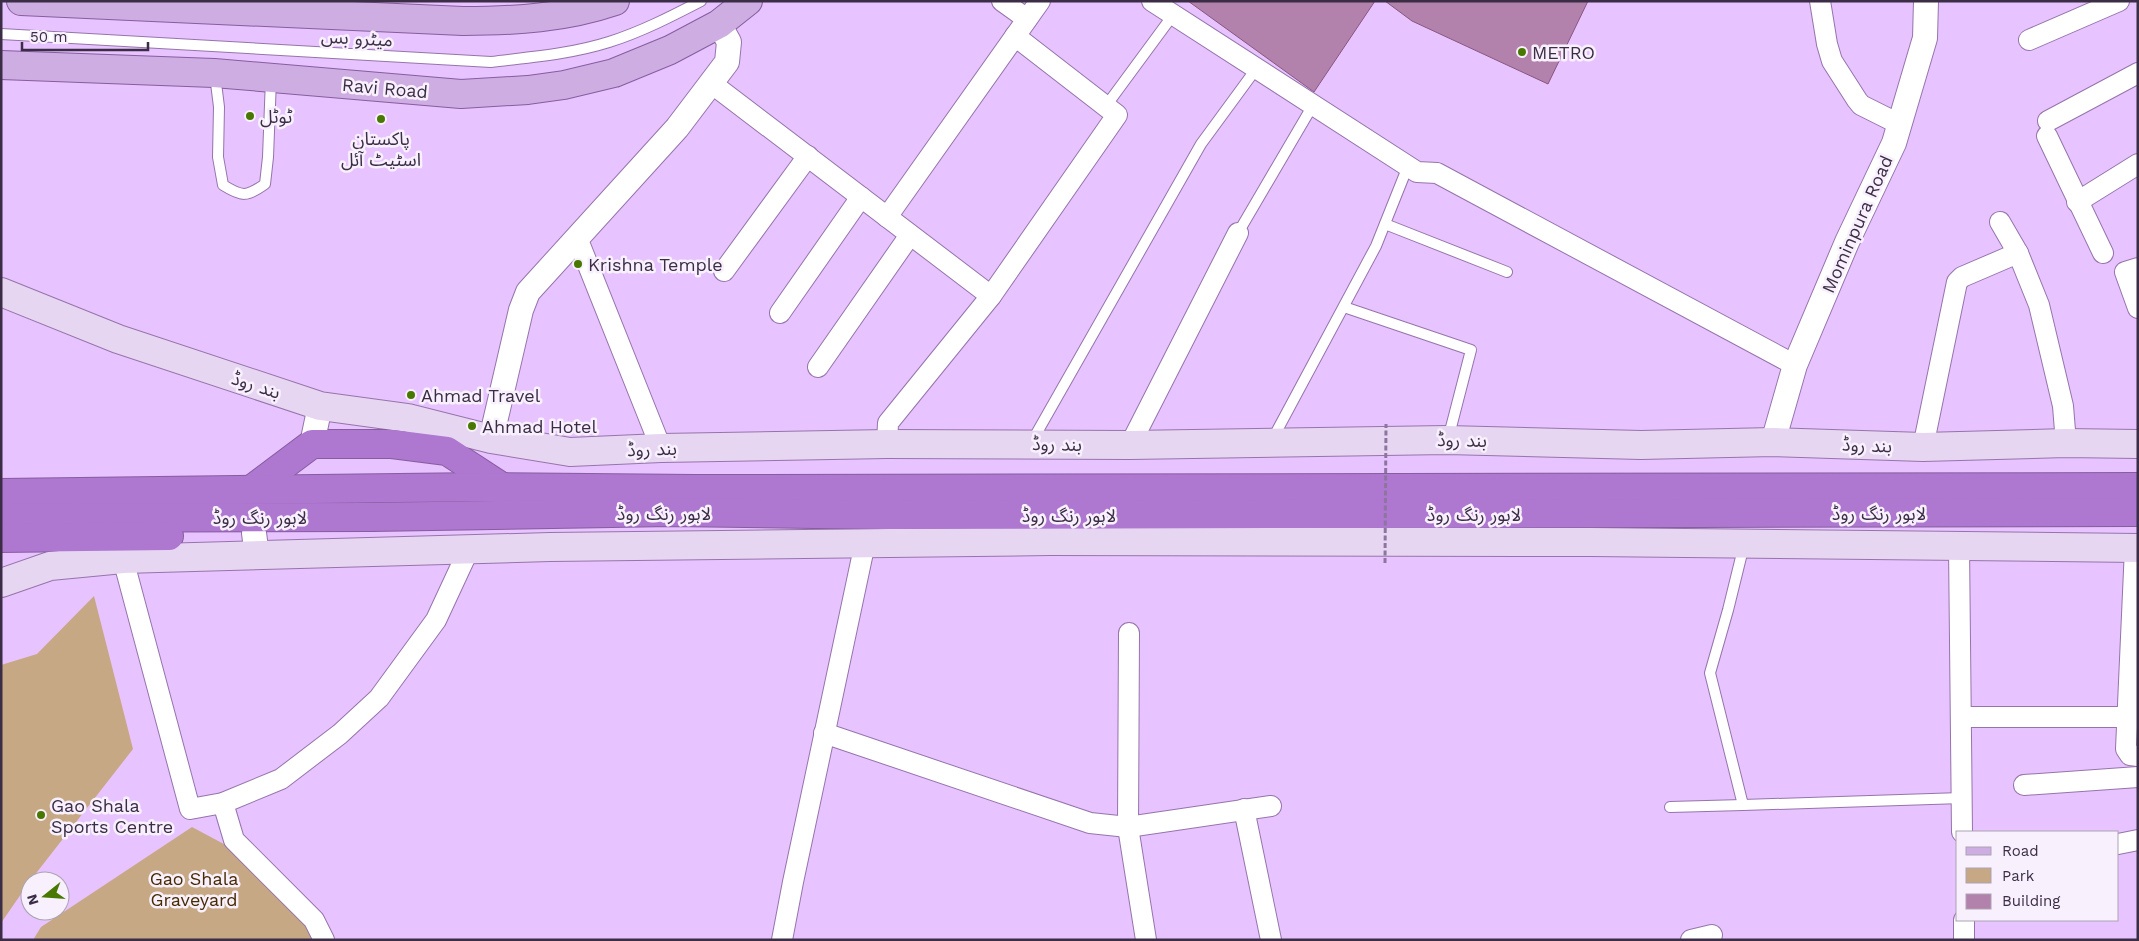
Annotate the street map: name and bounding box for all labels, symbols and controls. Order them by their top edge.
scale bar [22,20,149,52]
street label: میٹرو بس [321,26,393,51]
text: 50 m [30,28,67,46]
place label: METRO [1532,42,1595,63]
marker: METRO [1516,46,1528,58]
street label: Ravi Road [341,74,429,102]
place label: ٹوٹل [260,106,293,128]
marker: ٹوٹل [244,110,256,122]
marker: پاکستان اسٹیٹ آئل [375,113,387,125]
place label: پاکستان اسٹیٹ آئل [341,128,421,171]
street label: Mominpura Road [1817,152,1897,296]
place label: Krishna Temple [588,254,723,275]
marker: Krishna Temple [572,258,584,270]
street label: بند روڈ [229,367,283,404]
place label: Ahmad Travel [421,385,541,406]
marker: Ahmad Travel [405,389,417,401]
place label: Ahmad Hotel [482,416,597,437]
marker: Ahmad Hotel [466,420,478,432]
street label: بند روڈ [1437,429,1487,452]
street label: بند روڈ [1032,433,1082,456]
street label: بند روڈ [1842,434,1892,457]
street label: بند روڈ [627,438,677,461]
street label: لاہور رنگ روڈ [617,503,711,525]
street label: لاہور رنگ روڈ [1832,503,1926,525]
street label: لاہور رنگ روڈ [1427,504,1521,526]
street label: لاہور رنگ روڈ [1022,505,1116,527]
street label: لاہور رنگ روڈ [213,507,307,529]
place label: Gao Shala Sports Centre [51,795,173,837]
marker: Gao Shala Sports Centre [35,809,47,821]
legend [1956,831,2119,921]
text: Road [2002,842,2039,860]
text: Park [2002,867,2035,885]
park label: Gao Shala Graveyard [150,868,238,910]
north arrow [20,871,70,921]
text: Building [2002,892,2060,910]
text: N [23,893,42,907]

